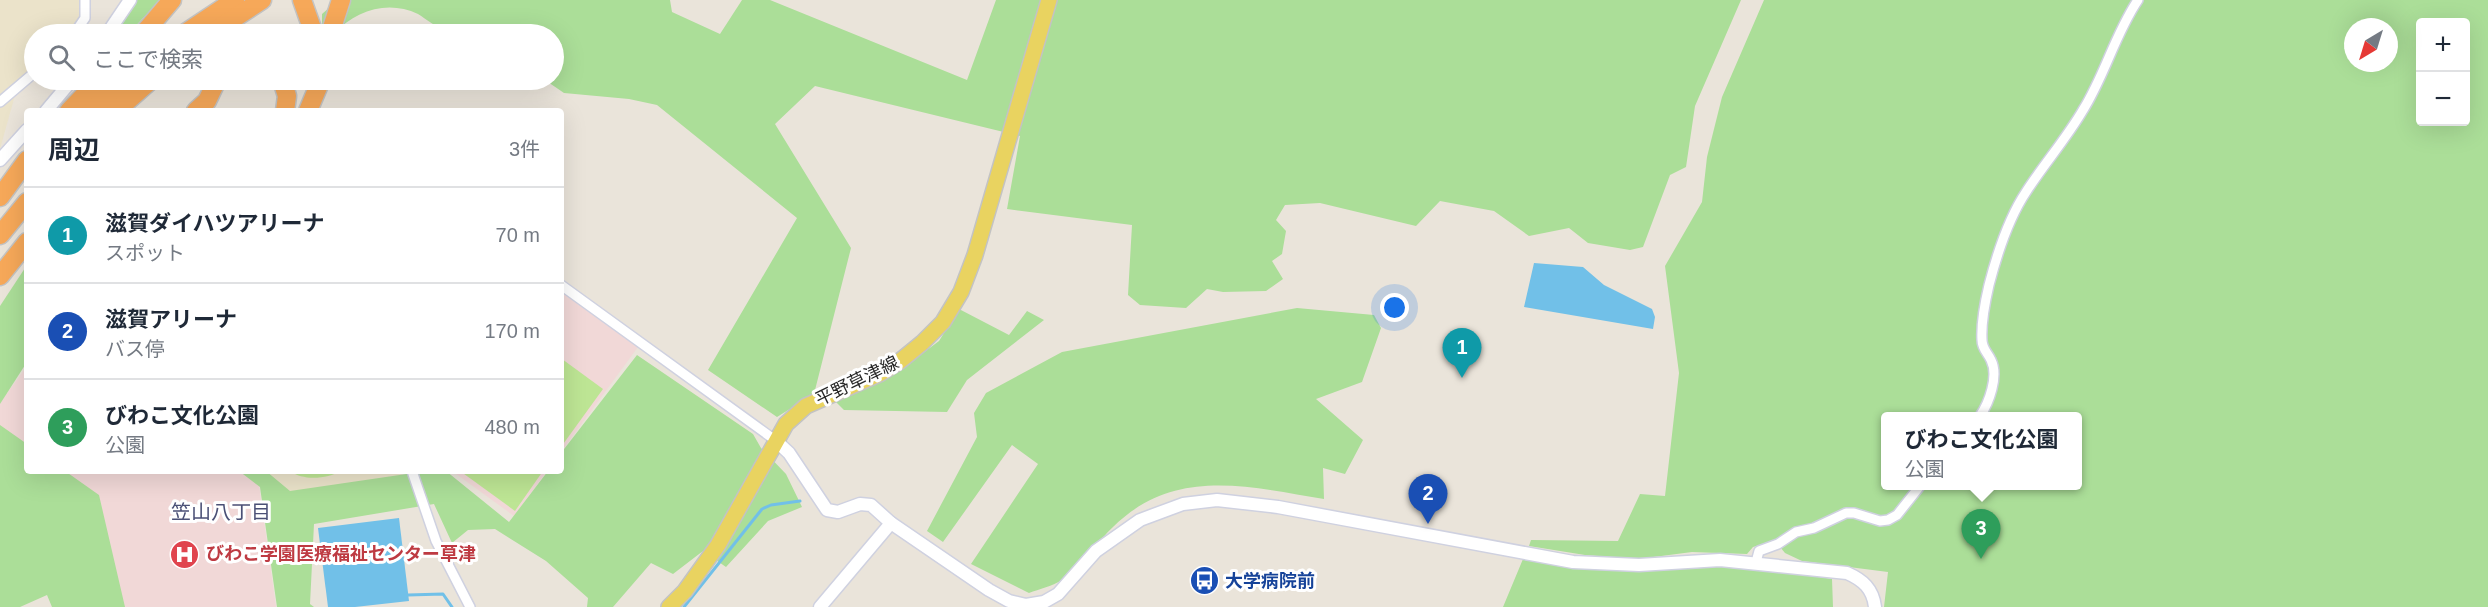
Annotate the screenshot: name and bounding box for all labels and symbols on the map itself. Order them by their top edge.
north arrow [2344,18,2398,72]
your location [1380,293,1409,322]
pin: 1 [1442,328,1482,378]
street label: 平野草津線 [812,352,902,410]
pin: 2 [1408,474,1448,524]
district label: 笠山八丁目 [171,501,271,523]
pin: 3 [1962,510,2000,559]
hospital icon: びわこ学園医療福祉センター草津 [169,538,201,570]
place label: びわこ学園医療福祉センター草津 [206,544,476,564]
bus stop icon: 大学病院前 [1188,565,1220,597]
place label: 大学病院前 [1225,571,1315,591]

